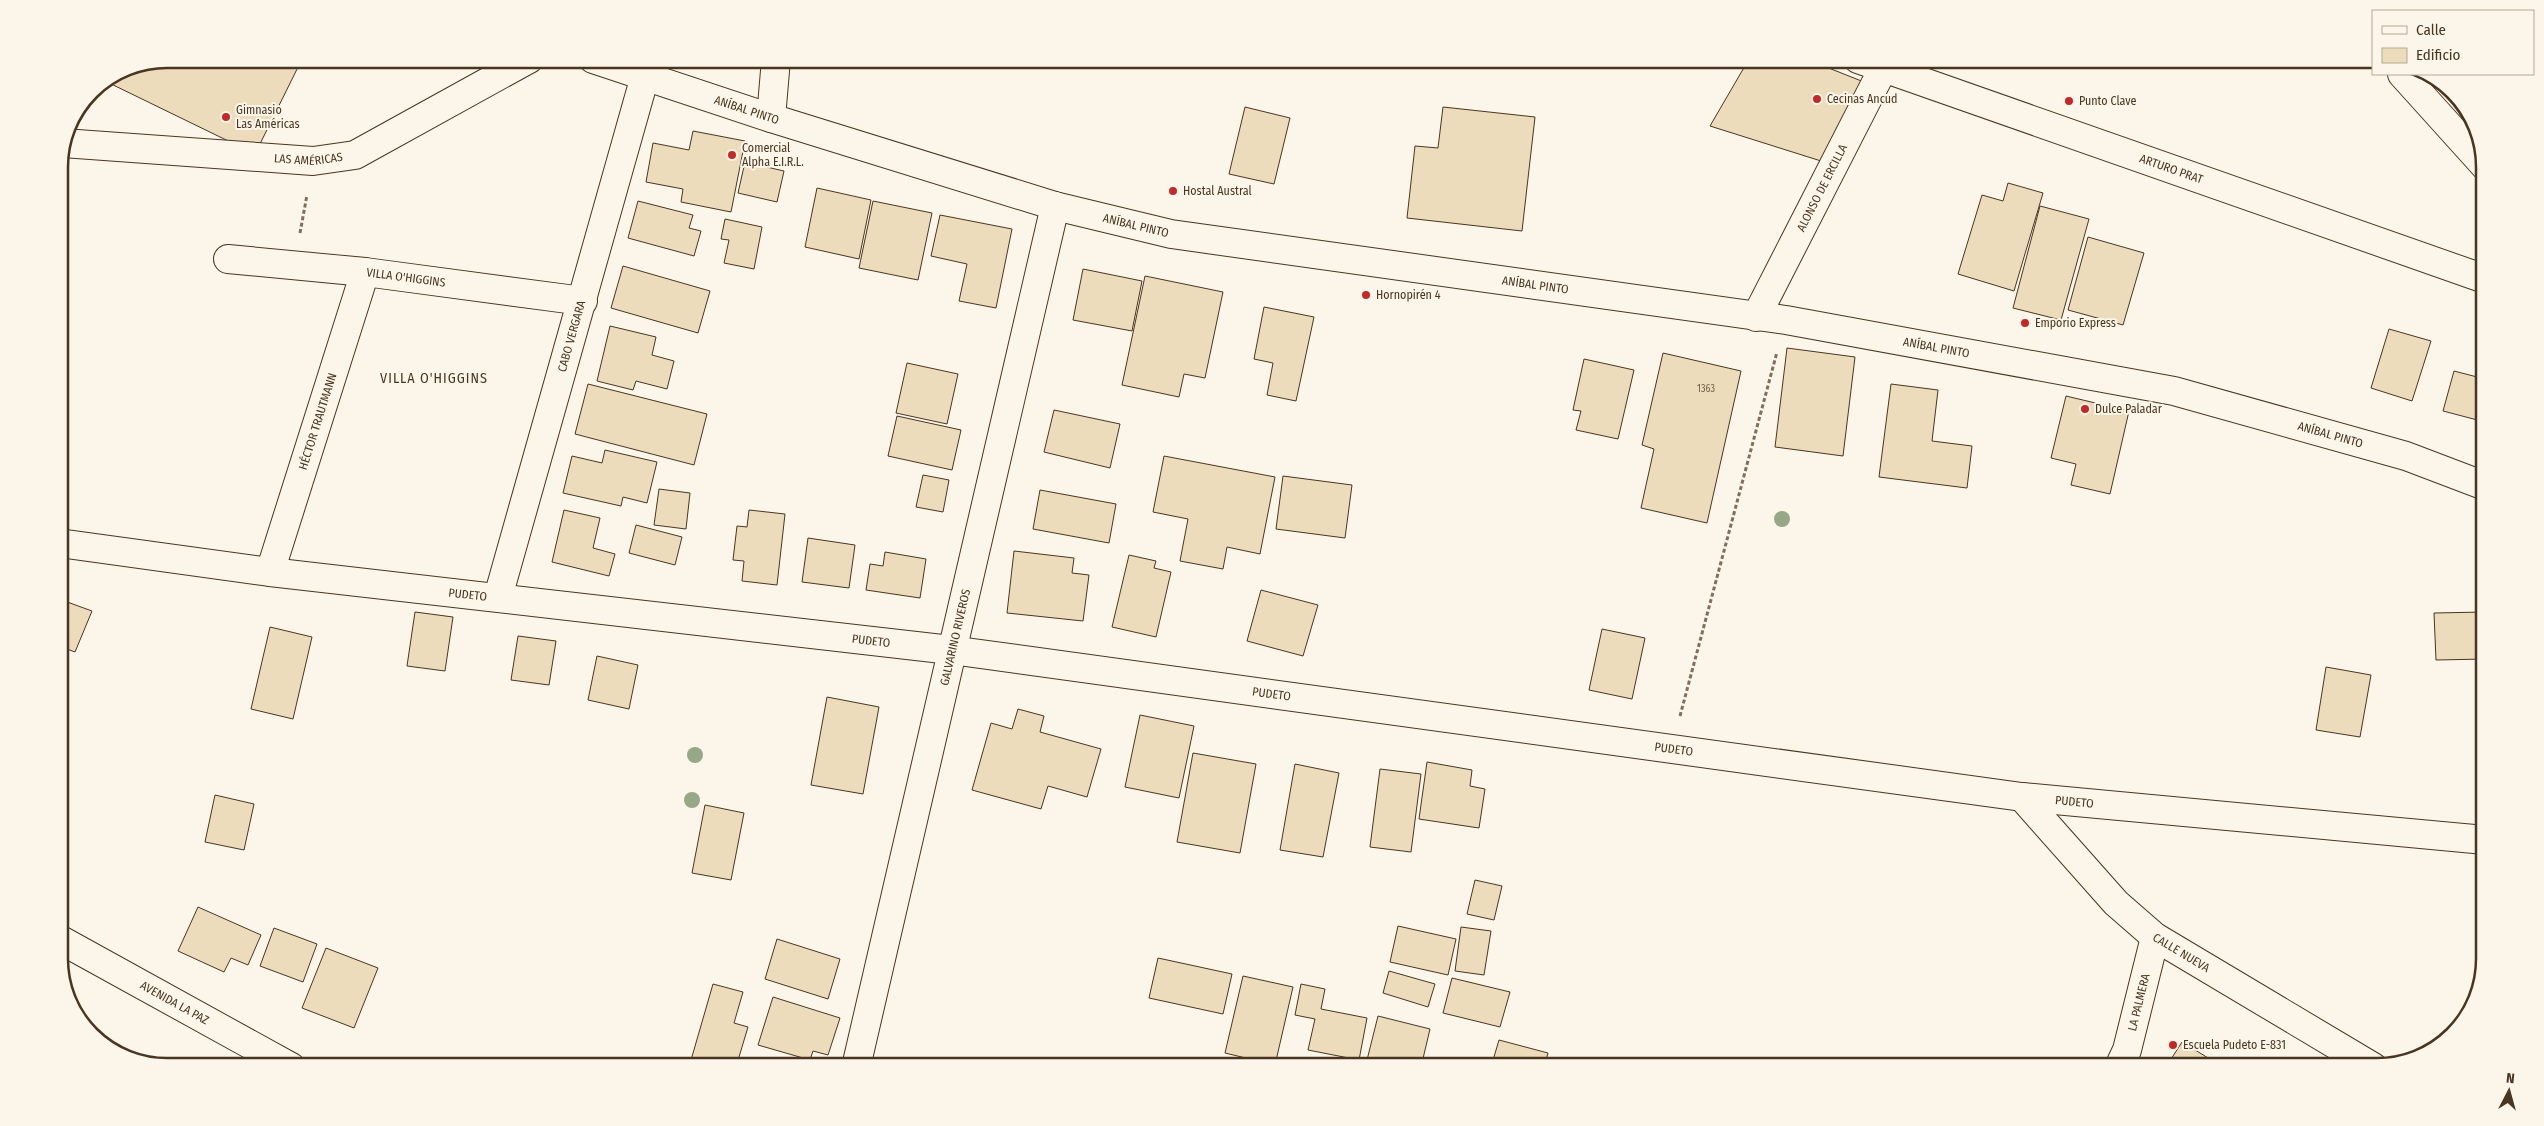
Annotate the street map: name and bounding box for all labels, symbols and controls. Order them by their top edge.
legend [2372,10,2534,75]
text: Calle [2416,21,2446,39]
text: Edificio [2416,46,2461,64]
place label: Cecinas Ancud [1827,92,1897,106]
street label: ANÍBAL PINTO [713,93,781,127]
marker: Cecinas Ancud [1811,93,1823,105]
place label: Punto Clave [2079,94,2137,108]
marker: Punto Clave [2063,95,2075,107]
place label: Gimnasio Las Américas [236,103,300,131]
marker: Gimnasio Las Américas [220,111,232,123]
place label: Comercial Alpha E.I.R.L. [742,141,804,169]
street label: ALONSO DE ERCILLA [1794,141,1850,234]
marker: Comercial Alpha E.I.R.L. [726,149,738,161]
street label: LAS AMÉRICAS [273,150,344,168]
street label: ARTURO PRAT [2138,151,2205,187]
place label: Hostal Austral [1183,184,1252,198]
marker: Hostal Austral [1167,185,1179,197]
street label: ANÍBAL PINTO [1102,211,1170,240]
street label: VILLA O'HIGGINS [366,265,446,290]
street label: ANÍBAL PINTO [1501,273,1570,297]
place label: Hornopirén 4 [1376,288,1441,302]
marker: Hornopirén 4 [1360,289,1372,301]
street label: CABO VERGARA [555,298,589,374]
place label: Emporio Express [2035,316,2116,330]
marker: Emporio Express [2019,317,2031,329]
street label: ANÍBAL PINTO [1902,335,1971,360]
district label: VILLA O'HIGGINS [380,370,488,387]
street label: HÉCTOR TRAUTMANN [296,371,340,472]
house number: 1363 [1697,383,1715,395]
place label: Dulce Paladar [2095,402,2163,416]
marker: Dulce Paladar [2079,403,2091,415]
street label: ANÍBAL PINTO [2296,419,2365,451]
street label: PUDETO [448,585,488,604]
street label: GALVARINO RIVEROS [937,588,973,687]
street label: PUDETO [851,632,891,650]
street label: PUDETO [1251,684,1292,704]
street label: PUDETO [1654,740,1694,759]
street label: PUDETO [2054,793,2094,811]
street label: CALLE NUEVA [2150,930,2213,975]
street label: LA PALMERA [2125,971,2153,1032]
street label: AVENIDA LA PAZ [138,978,212,1028]
place label: Escuela Pudeto E-831 [2183,1038,2286,1052]
marker: Escuela Pudeto E-831 [2167,1039,2179,1051]
north arrow [2484,1066,2534,1116]
text: N [2505,1070,2515,1087]

